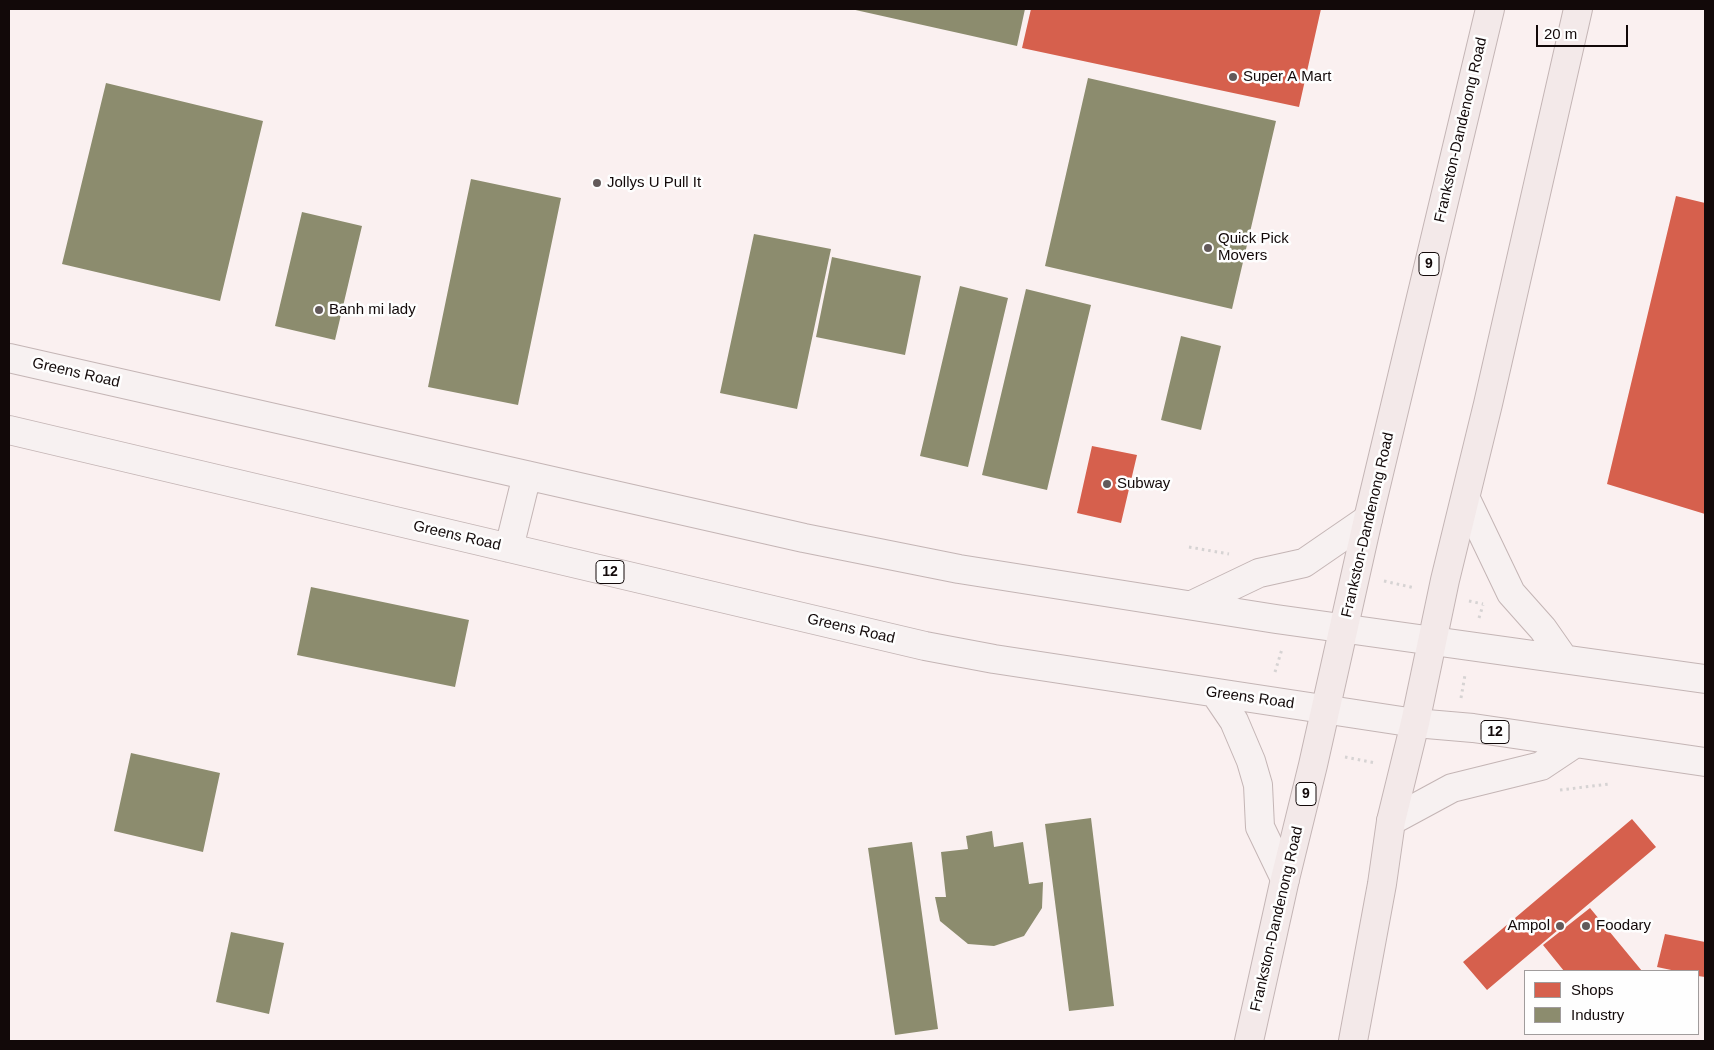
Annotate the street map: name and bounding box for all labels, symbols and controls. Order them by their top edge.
scale bar [1539,15,1632,47]
text: 20 m [1544,25,1577,42]
street label: Frankston-Dandenong Road [1431,36,1491,224]
place label: Super A Mart [1243,68,1331,86]
marker: Super A Mart [1227,71,1239,83]
place label: Jollys U Pull It [607,174,701,192]
marker: Jollys U Pull It [591,177,603,189]
place label: Quick Pick Movers [1218,230,1289,265]
marker: Quick Pick Movers [1202,242,1214,254]
road number: 9 [1419,252,1439,276]
place label: Banh mi lady [329,301,416,319]
marker: Banh mi lady [313,304,325,316]
street label: Greens Road [31,354,121,392]
street label: Frankston-Dandenong Road [1338,431,1398,619]
place label: Subway [1117,475,1170,493]
marker: Subway [1101,478,1113,490]
street label: Greens Road [412,517,502,555]
road number: 12 [596,560,624,584]
street label: Greens Road [806,610,896,648]
street label: Greens Road [1205,683,1295,713]
road number: 12 [1481,720,1509,744]
road number: 9 [1296,782,1316,806]
street label: Frankston-Dandenong Road [1247,825,1307,1013]
place label: Ampol [1507,917,1550,935]
place label: Foodary [1596,917,1651,935]
marker: Ampol [1554,920,1566,932]
marker: Foodary [1580,920,1592,932]
legend [1524,970,1699,1035]
text: Shops [1571,981,1614,998]
text: Industry [1571,1006,1624,1023]

